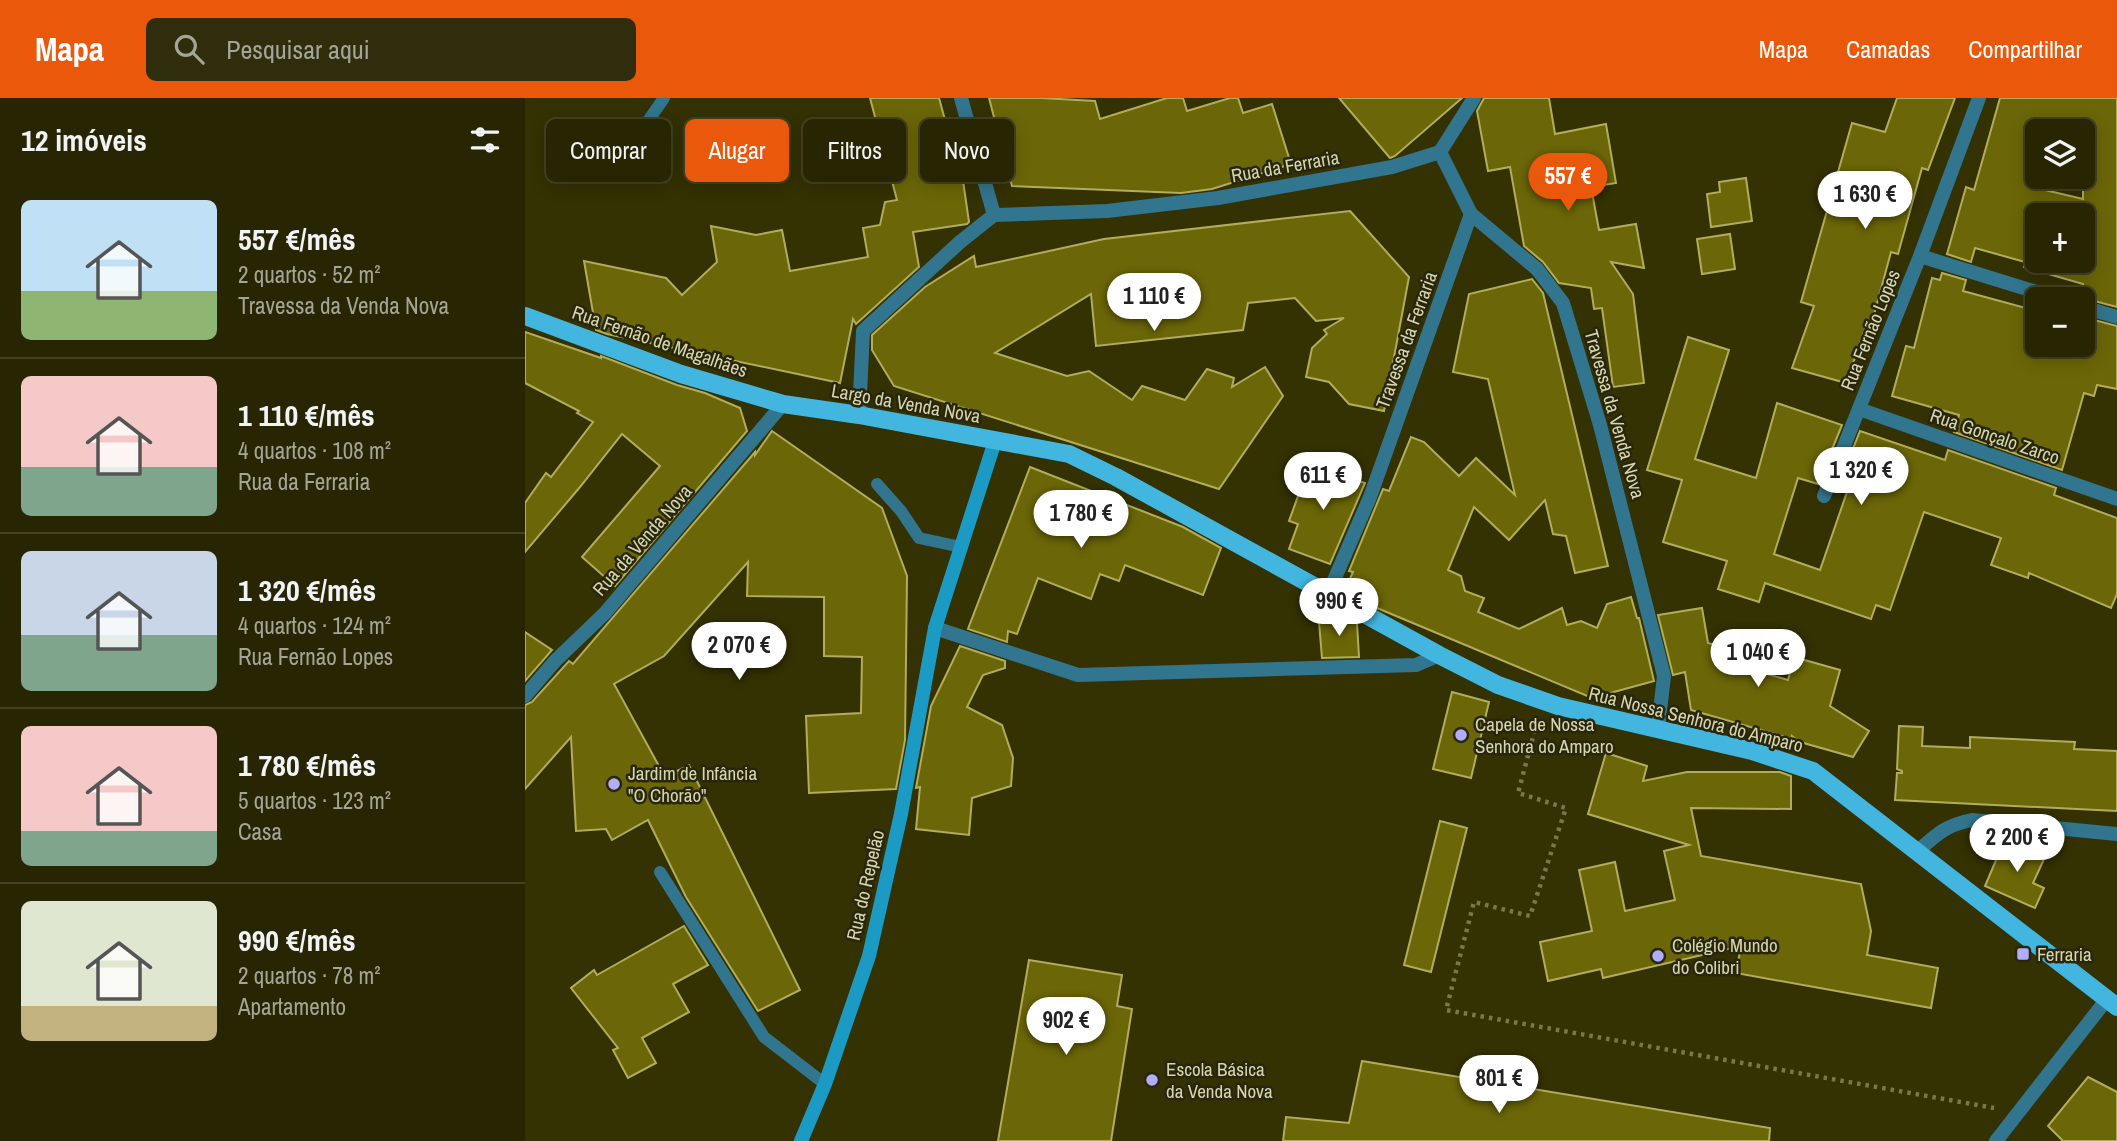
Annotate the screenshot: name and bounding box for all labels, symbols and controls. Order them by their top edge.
search box [146,18,636,81]
text: Mapa [35,27,104,71]
icon: search [170,30,208,68]
text: Pesquisar aqui [226,32,370,67]
text: Mapa [1759,33,1808,65]
text: Camadas [1846,33,1930,65]
text: Compartilhar [1968,33,2082,65]
chip: Comprar [546,119,671,182]
chip: Alugar [685,119,789,182]
chip: Filtros [803,119,906,182]
chip: Novo [920,119,1014,182]
map controls [2025,119,2095,357]
button: layers [2025,119,2095,189]
text: 12 imóveis [21,120,147,160]
icon: filters [466,121,504,159]
street label: Rua da Ferraria [1229,144,1341,188]
pin: 557 € [1519,153,1617,213]
text: 557 € [1544,160,1592,191]
pin: 1 630 € [1800,172,1930,231]
text: 1 630 € [1834,178,1896,209]
button: + [2025,203,2095,273]
text: 557 €/mês [238,219,356,259]
icon: home [77,228,161,312]
text: 2 quartos · 52 m² [238,259,381,290]
street label: Rua Fernão Lopes [1834,265,1906,394]
street label: Travessa da Ferraria [1369,268,1443,412]
pin: 1 110 € [1089,274,1219,333]
text: 1 110 € [1123,280,1185,311]
button: − [2025,287,2095,357]
text: Travessa da Venda Nova [238,290,449,321]
street label: Rua Fernão de Magalhães [569,299,751,383]
street label: Travessa da Venda Nova [1578,327,1652,502]
street label: Largo da Venda Nova [830,377,983,429]
text: 1 110 €/mês [238,395,375,435]
street label: Rua Gonçalo Zarco [1927,402,2063,470]
icon: home [77,404,161,488]
text: 4 quartos · 108 m² [238,435,391,466]
pin: 1 320 € [1796,448,1926,507]
pin: 611 € [1274,452,1372,512]
text: 1 320 € [1830,454,1892,485]
text: 611 € [1300,459,1346,490]
text: Rua da Ferraria [238,466,370,497]
street label: Rua da Venda Nova [586,479,698,601]
pin: 1 780 € [1016,490,1146,550]
text: 1 780 € [1050,497,1112,528]
text: 1 320 €/mês [238,570,376,610]
pin: 990 € [1290,578,1388,638]
icon: home [77,579,161,663]
text: 990 € [1315,585,1363,616]
text: 4 quartos · 124 m² [238,610,391,641]
pin: 2 070 € [674,622,804,682]
text: 2 070 € [708,629,770,660]
pin: 1 040 € [1693,630,1823,689]
text: 1 040 € [1727,636,1789,667]
text: Rua Fernão Lopes [238,641,393,672]
street label: Rua Nossa Senhora do Amparo [1586,680,1806,758]
place label: Capela de Nossa Senhora do Amparo [1475,711,1614,759]
marker: Capela de Nossa Senhora do Amparo [1453,727,1469,743]
text: 1 780 €/mês [238,745,376,785]
icon: home [77,754,161,838]
place label: Jardim de Infância "O Chorão" [628,760,757,808]
marker: Jardim de Infância "O Chorão" [606,776,622,792]
text: 5 quartos · 123 m² [238,785,391,816]
pin: 2 200 € [1952,814,2082,874]
text: Casa [238,816,282,847]
text: 2 200 € [1986,821,2048,852]
street label: Rua do Repelão [840,827,890,943]
text: 990 €/mês [238,920,356,960]
icon: home [77,929,161,1013]
place label: Colégio Mundo do Colibri [1672,932,1778,980]
place label: Ferraria [2037,941,2092,967]
marker: Ferraria [2015,946,2031,962]
marker: Colégio Mundo do Colibri [1650,948,1666,964]
text: 2 quartos · 78 m² [238,960,381,991]
text: Apartamento [238,991,346,1022]
pin: 902 € [1017,998,1115,1057]
text: 902 € [1042,1004,1090,1035]
place label: Escola Básica da Venda Nova [1166,1056,1273,1104]
pin: 801 € [1450,1056,1548,1115]
text: 801 € [1475,1062,1523,1093]
marker: Escola Básica da Venda Nova [1144,1072,1160,1088]

